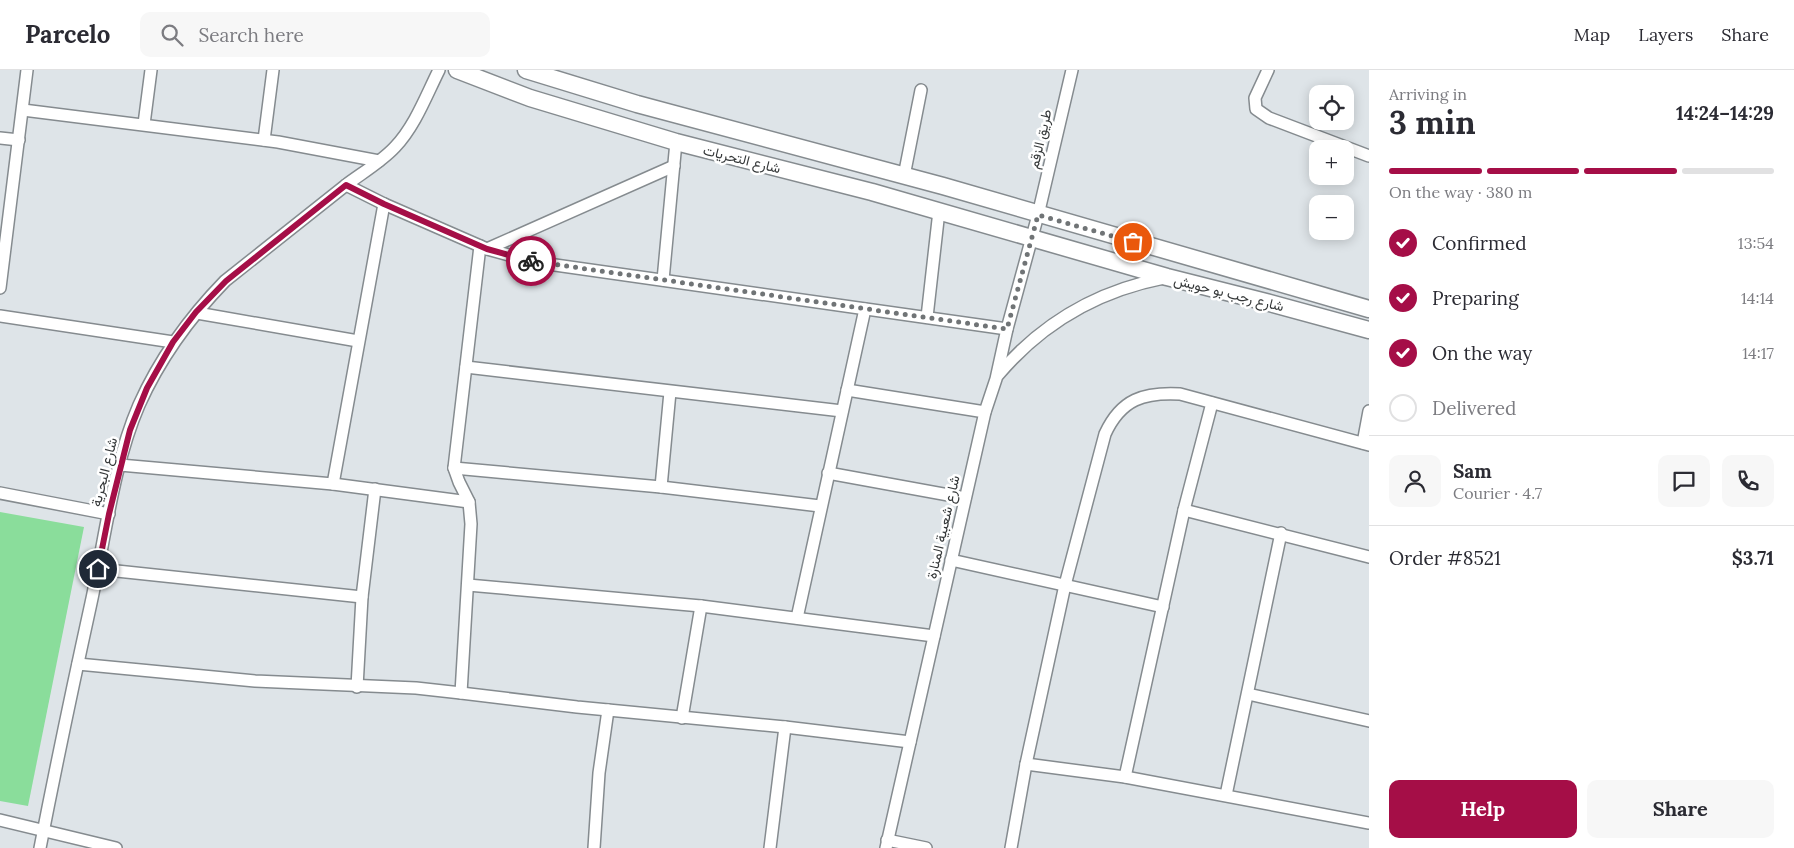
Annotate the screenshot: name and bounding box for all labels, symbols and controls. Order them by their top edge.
search box [140,12,490,57]
text: Parcelo [25,19,110,50]
icon: search [158,21,186,49]
text: Search here [198,23,304,47]
text: Map [1574,23,1610,46]
text: Layers [1638,23,1693,46]
text: Share [1721,23,1769,46]
text: Arriving in [1389,84,1467,104]
map controls [1309,85,1354,240]
button: locate [1309,85,1354,130]
text: 14:24–14:29 [1676,101,1774,125]
text: 3 min [1389,102,1476,143]
street label: طريق الزقم [1024,108,1056,170]
button: + [1309,140,1354,185]
street label: شارع التحريات [701,141,783,179]
text: On the way · 380 m [1389,182,1532,202]
button: − [1309,195,1354,240]
pin [1112,221,1154,263]
icon: bag [1119,228,1147,256]
icon: check [1389,229,1417,257]
text: Confirmed [1432,231,1527,255]
text: 13:54 [1738,233,1774,253]
courier [506,236,556,286]
icon: bike [517,247,545,275]
street label: شارع رجب بو حويش [1172,271,1286,317]
icon: check [1389,284,1417,312]
text: Preparing [1432,286,1519,310]
text: 14:14 [1741,288,1774,308]
icon: check [1389,339,1417,367]
text: On the way [1432,341,1532,365]
text: 14:17 [1742,343,1774,363]
text: Delivered [1432,396,1516,420]
street label: شارع البحرية [87,436,123,509]
button: person [1389,455,1441,507]
button: chat [1658,455,1710,507]
button: phone [1722,455,1774,507]
text: Sam [1453,459,1492,483]
street label: شارع شعبية المنارة [922,473,966,581]
text: Courier · 4.7 [1453,483,1542,503]
text: Order #8521 [1389,546,1501,570]
text: $3.71 [1732,546,1774,570]
pin [77,548,119,590]
icon: home [84,555,112,583]
button: Help [1389,780,1577,838]
button: Share [1587,780,1774,838]

